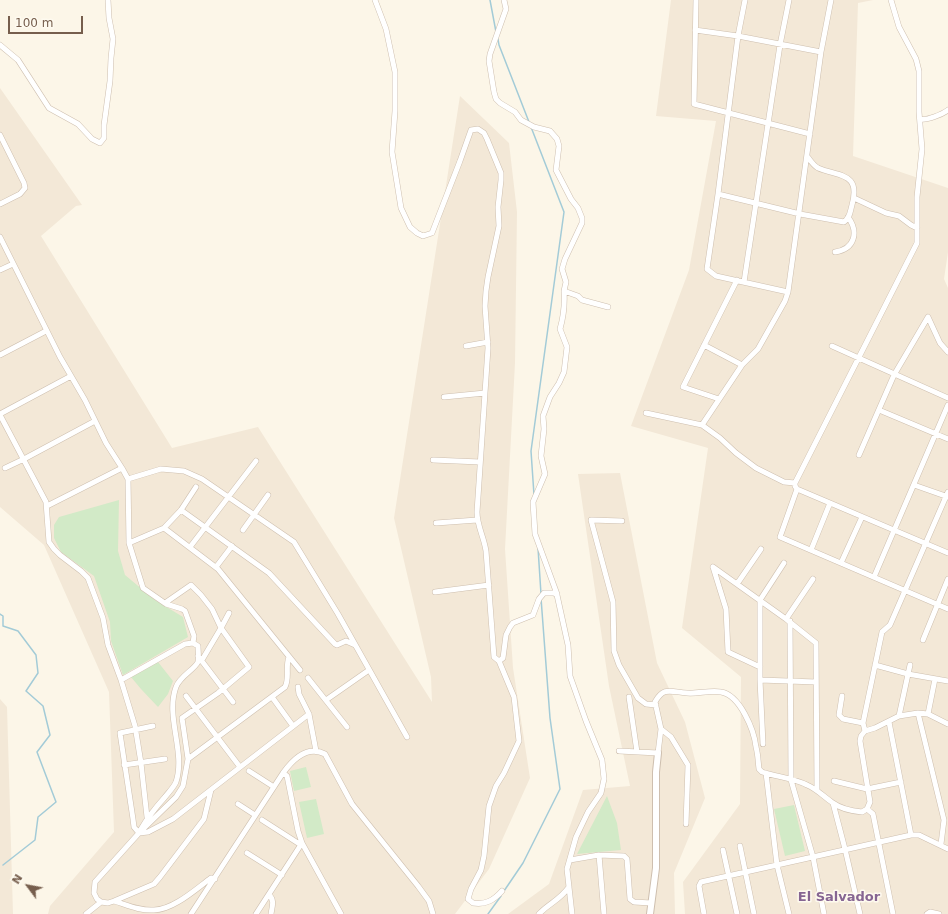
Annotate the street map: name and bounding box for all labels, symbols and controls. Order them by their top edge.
scale bar [10,8,85,34]
text: 100 m [15,16,53,30]
north arrow [8,866,48,906]
text: N [9,872,25,887]
district label: El Salvador [798,890,880,906]

